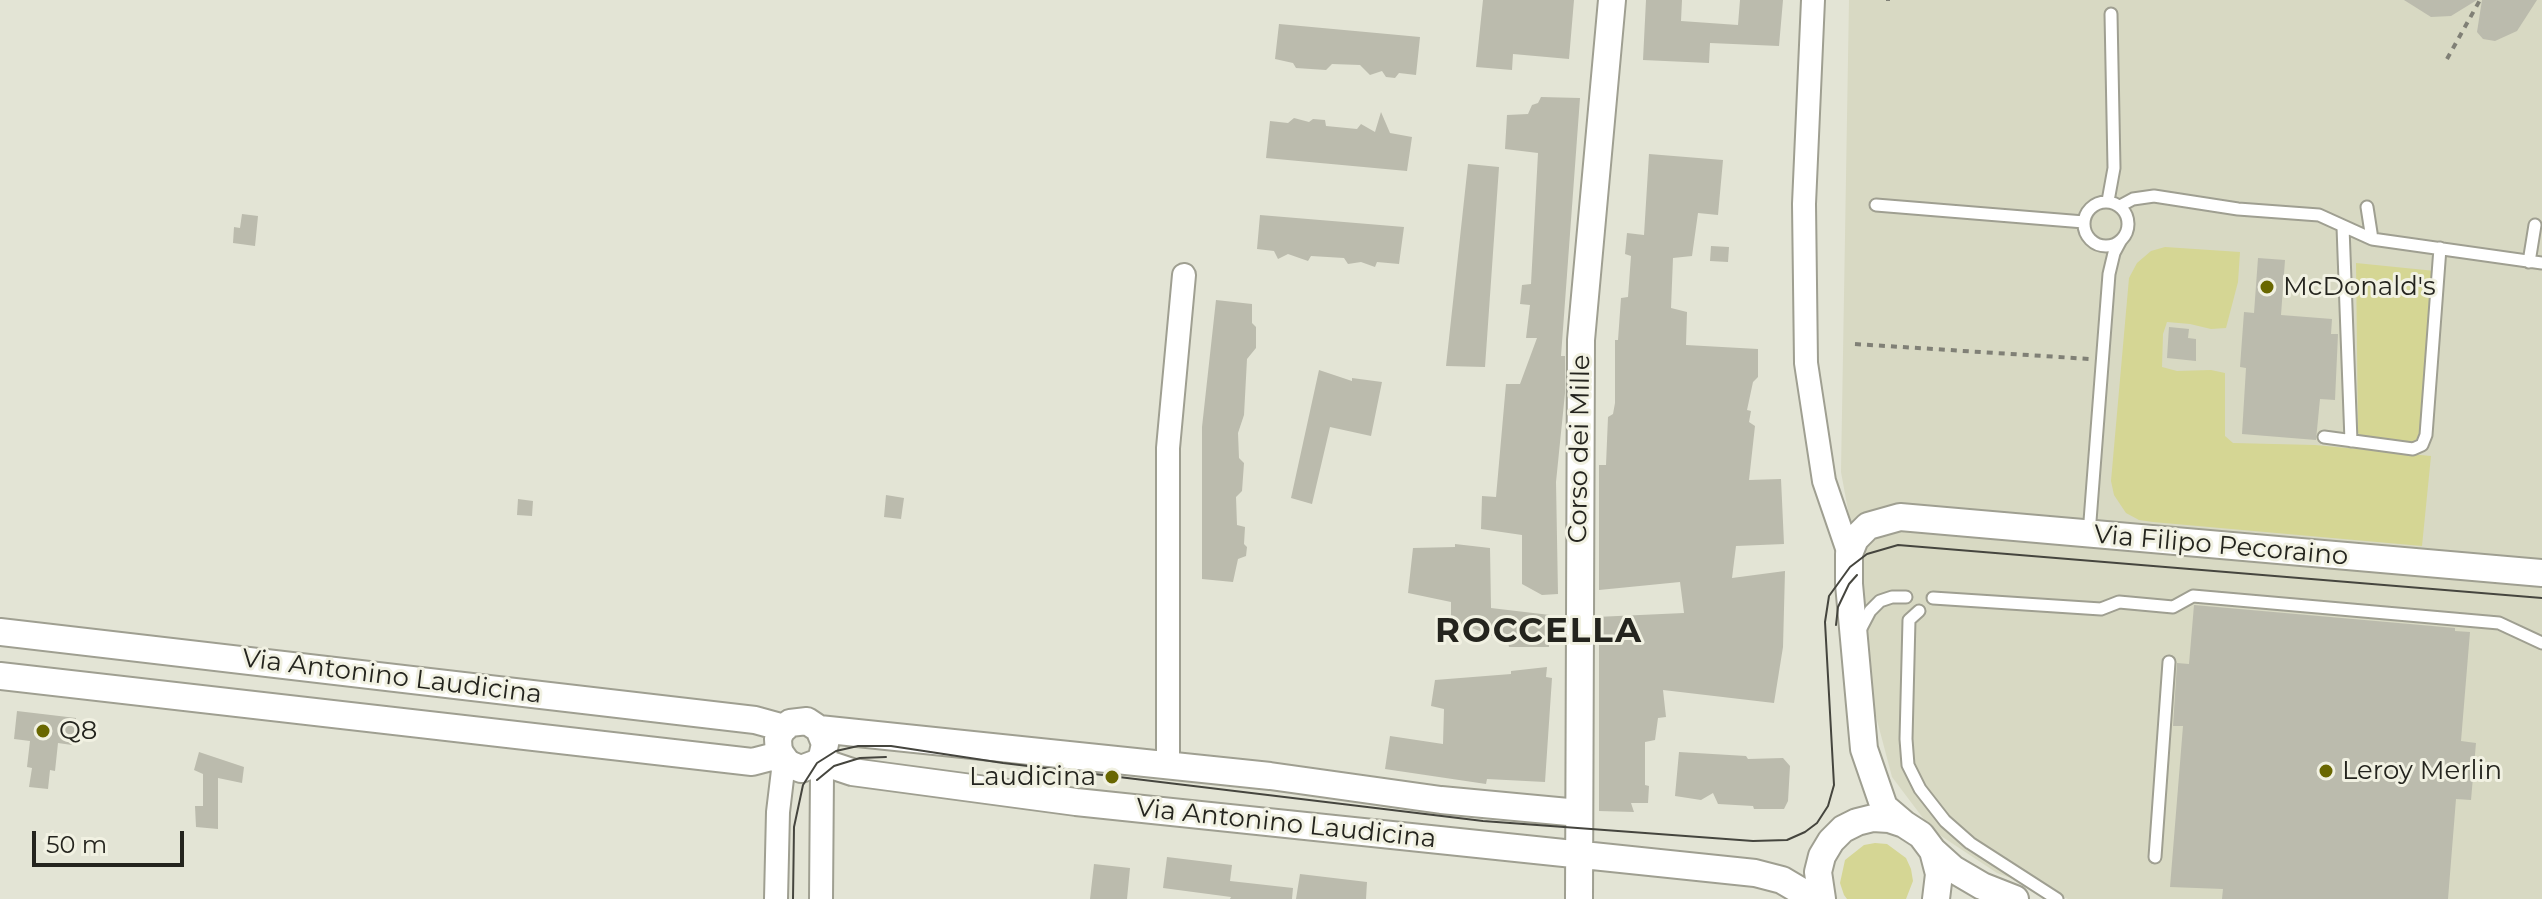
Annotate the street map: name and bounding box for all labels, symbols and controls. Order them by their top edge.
place label: McDonald's [2283,271,2436,303]
marker: McDonald's [2258,278,2276,296]
street label: Corso dei Mille [1563,354,1597,544]
street label: Via Filipo Pecoraino [2092,519,2350,573]
district label: ROCCELLA [1435,612,1643,652]
street label: Via Antonino Laudicina [240,643,544,711]
place label: Q8 [59,715,97,747]
marker: Q8 [34,722,52,740]
place label: Leroy Merlin [2342,755,2502,787]
place label: Laudicina [969,761,1096,793]
marker: Leroy Merlin [2317,762,2335,780]
marker: Laudicina [1103,768,1121,786]
street label: Via Antonino Laudicina [1134,793,1438,855]
scale bar [36,815,188,865]
text: 50 m [46,830,107,859]

